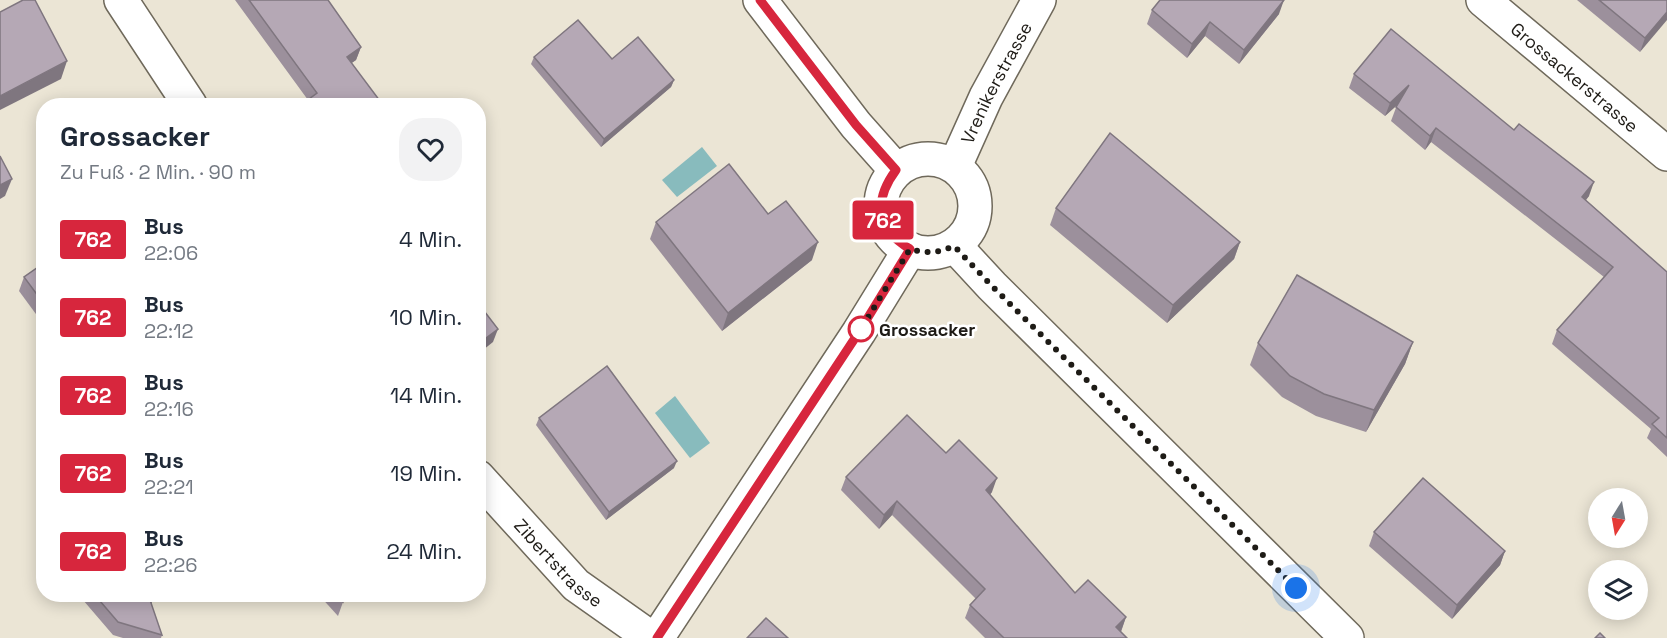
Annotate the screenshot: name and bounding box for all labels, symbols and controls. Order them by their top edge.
street label: Vrenikerstrasse [955,17,1037,147]
street label: Grossackerstrasse [1506,17,1644,137]
text: Grossacker [60,118,210,154]
button: heart [399,118,462,181]
text: Zu Fuß · 2 Min. · 90 m [60,159,256,185]
line badge: 762 [848,200,918,240]
text: 762 [865,207,901,234]
text: Bus [144,212,184,240]
text: 4 Min. [399,225,462,253]
text: 762 [75,226,111,253]
text: 22:06 [144,240,198,266]
text: Bus [144,290,184,318]
text: 10 Min. [390,303,462,331]
text: 762 [75,304,111,331]
marker: Grossacker [848,316,874,342]
text: 22:12 [144,318,194,344]
place label: Grossacker [879,318,975,341]
text: Bus [144,368,184,396]
text: 14 Min. [390,381,462,409]
text: 762 [75,382,111,409]
text: 22:16 [144,396,194,422]
text: Bus [144,446,184,474]
text: 19 Min. [390,459,462,487]
text: 762 [75,460,111,487]
text: 22:21 [144,474,194,500]
north arrow [1588,488,1648,548]
map controls [1588,488,1648,620]
street label: Zibertstrasse [510,514,607,612]
text: Bus [144,524,184,552]
text: 24 Min. [387,537,462,565]
text: 762 [75,538,111,565]
text: 22:26 [144,552,197,578]
button: layers [1588,560,1648,620]
your location [1281,573,1311,603]

